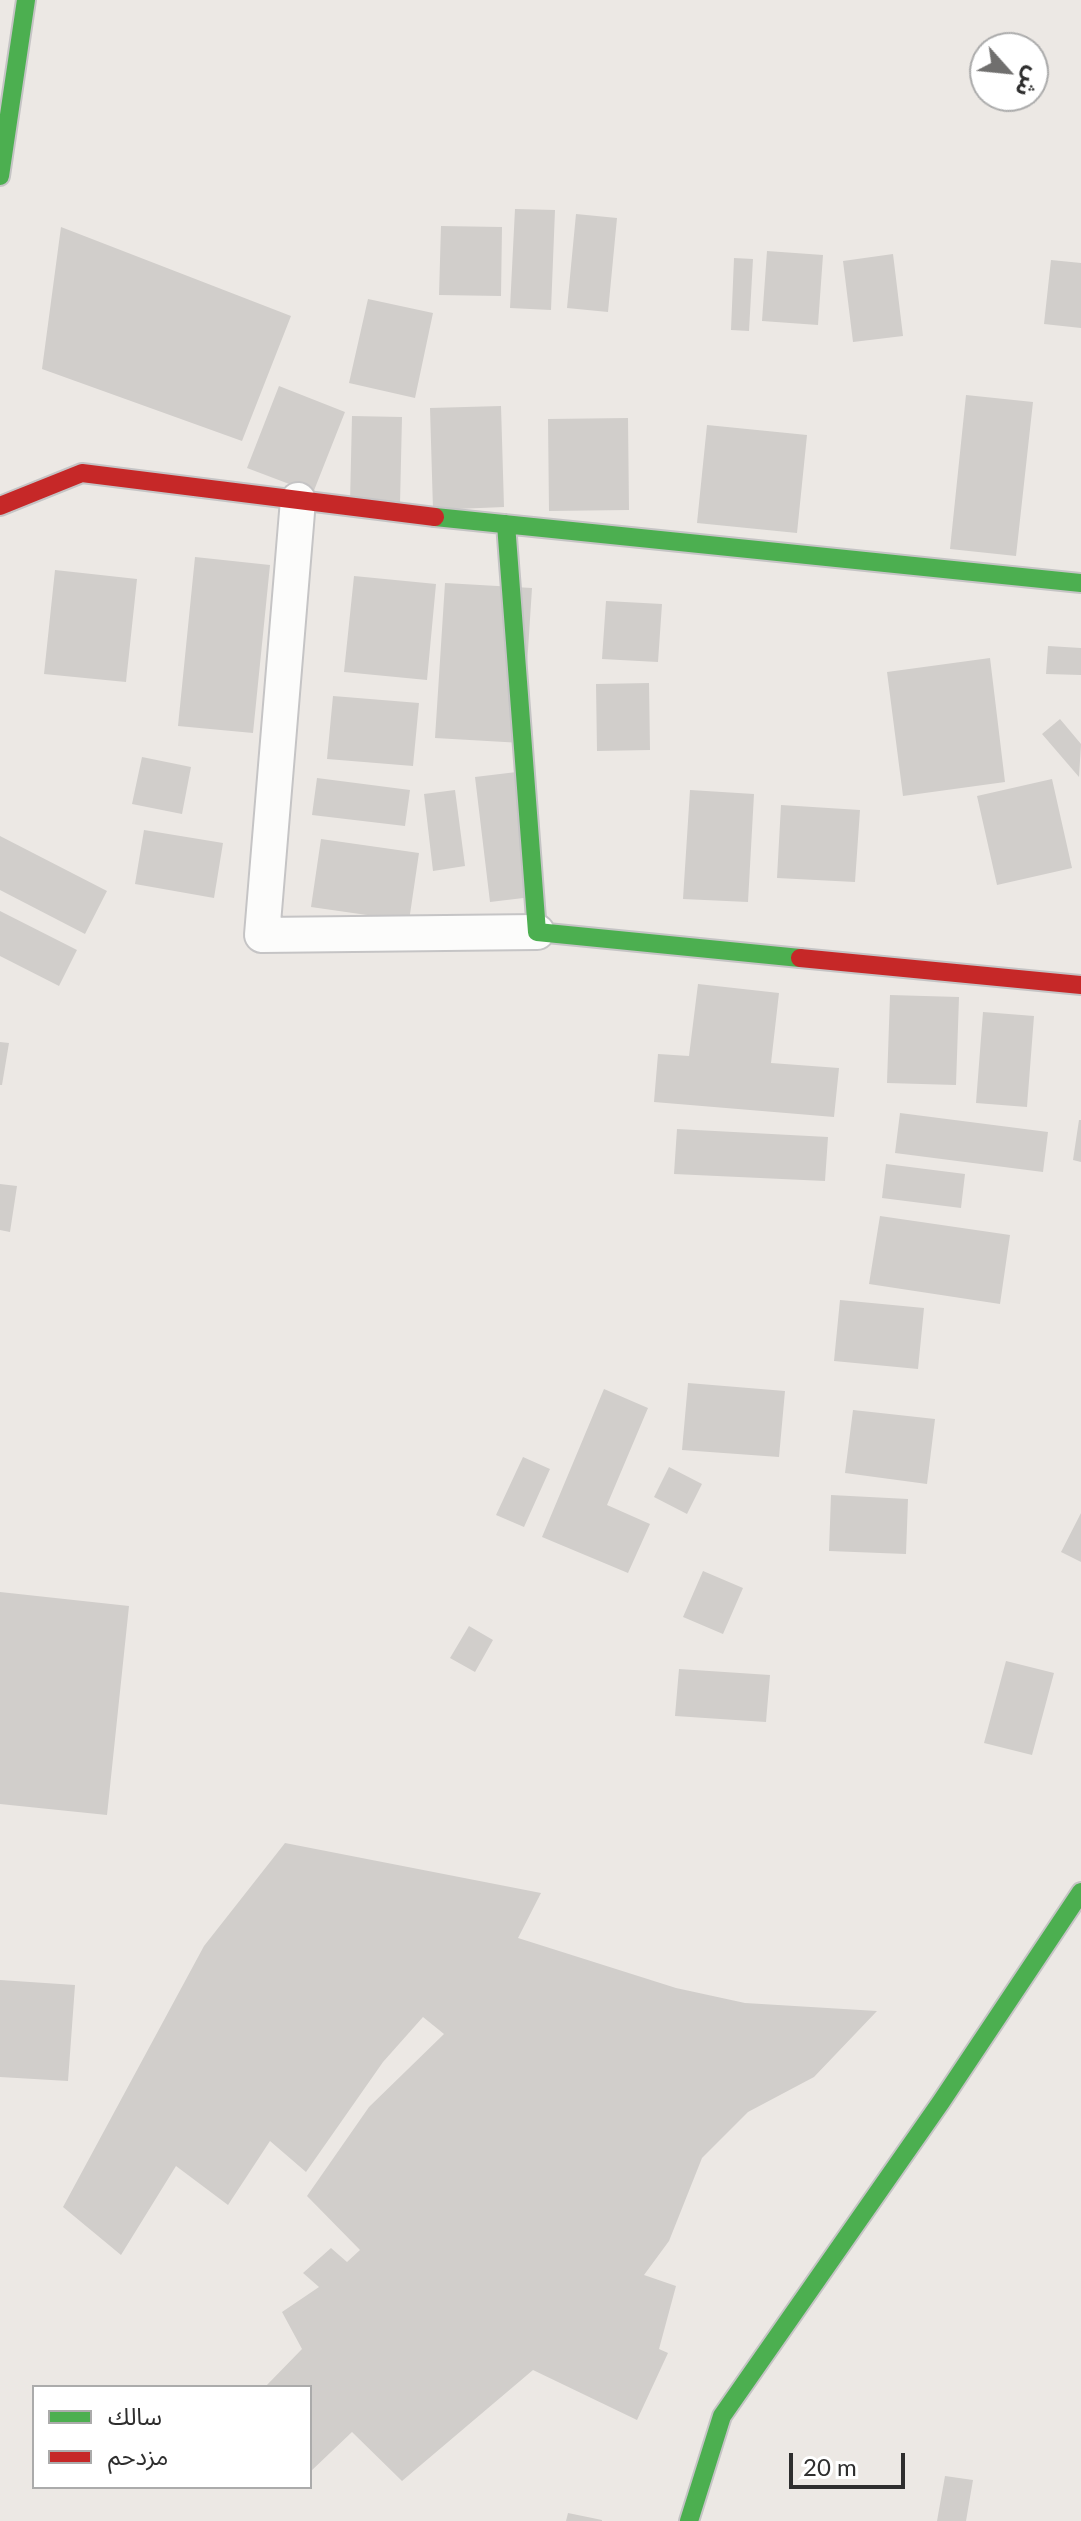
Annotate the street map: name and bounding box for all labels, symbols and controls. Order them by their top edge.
north arrow [969,32,1049,112]
text: ش [1010,63,1048,102]
legend [32,2385,312,2489]
text: سالك [108,2401,162,2430]
scale bar [793,2437,909,2487]
text: مزدحم [108,2441,168,2470]
text: 20 m [803,2452,857,2481]

